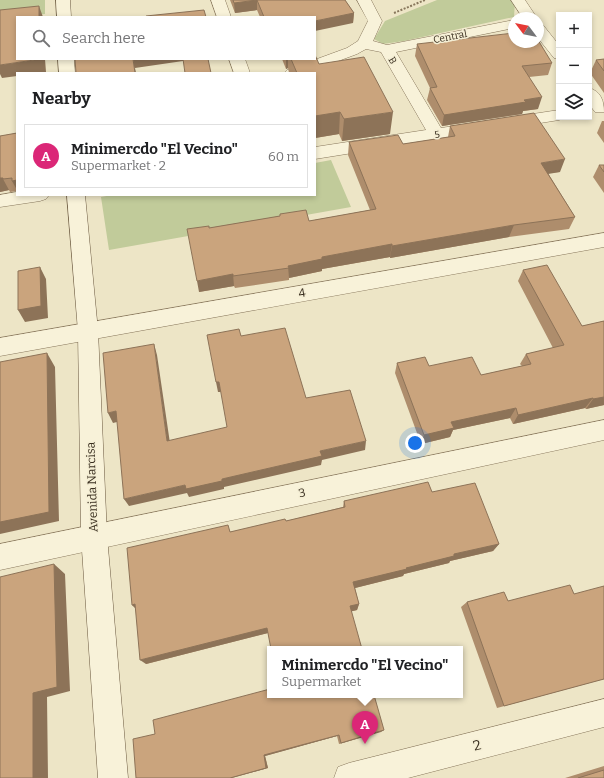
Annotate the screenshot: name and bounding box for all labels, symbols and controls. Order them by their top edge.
north arrow [508,12,544,48]
map controls [556,12,592,120]
button: + [556,12,592,48]
search box [16,16,316,60]
icon: search [30,27,52,49]
street label: Central [432,28,468,46]
text: Search here [62,29,145,47]
button: − [556,48,592,84]
street label: B [385,55,399,66]
button: layers [556,84,592,120]
text: Nearby [32,88,91,109]
street label: 5 [434,129,441,141]
text: Minimercdo "El Vecino" [71,140,238,158]
text: A [41,149,51,164]
text: 60 m [268,149,299,164]
text: Supermarket · 2 [71,158,166,173]
street label: 4 [297,285,307,301]
your location [405,433,425,453]
street label: Avenida Narcisa [83,441,101,532]
street label: 3 [297,485,307,501]
popup [267,646,463,698]
text: Minimercdo "El Vecino" [282,656,449,674]
text: Supermarket [282,674,361,689]
pin: A [352,711,378,744]
street label: 2 [471,736,483,755]

